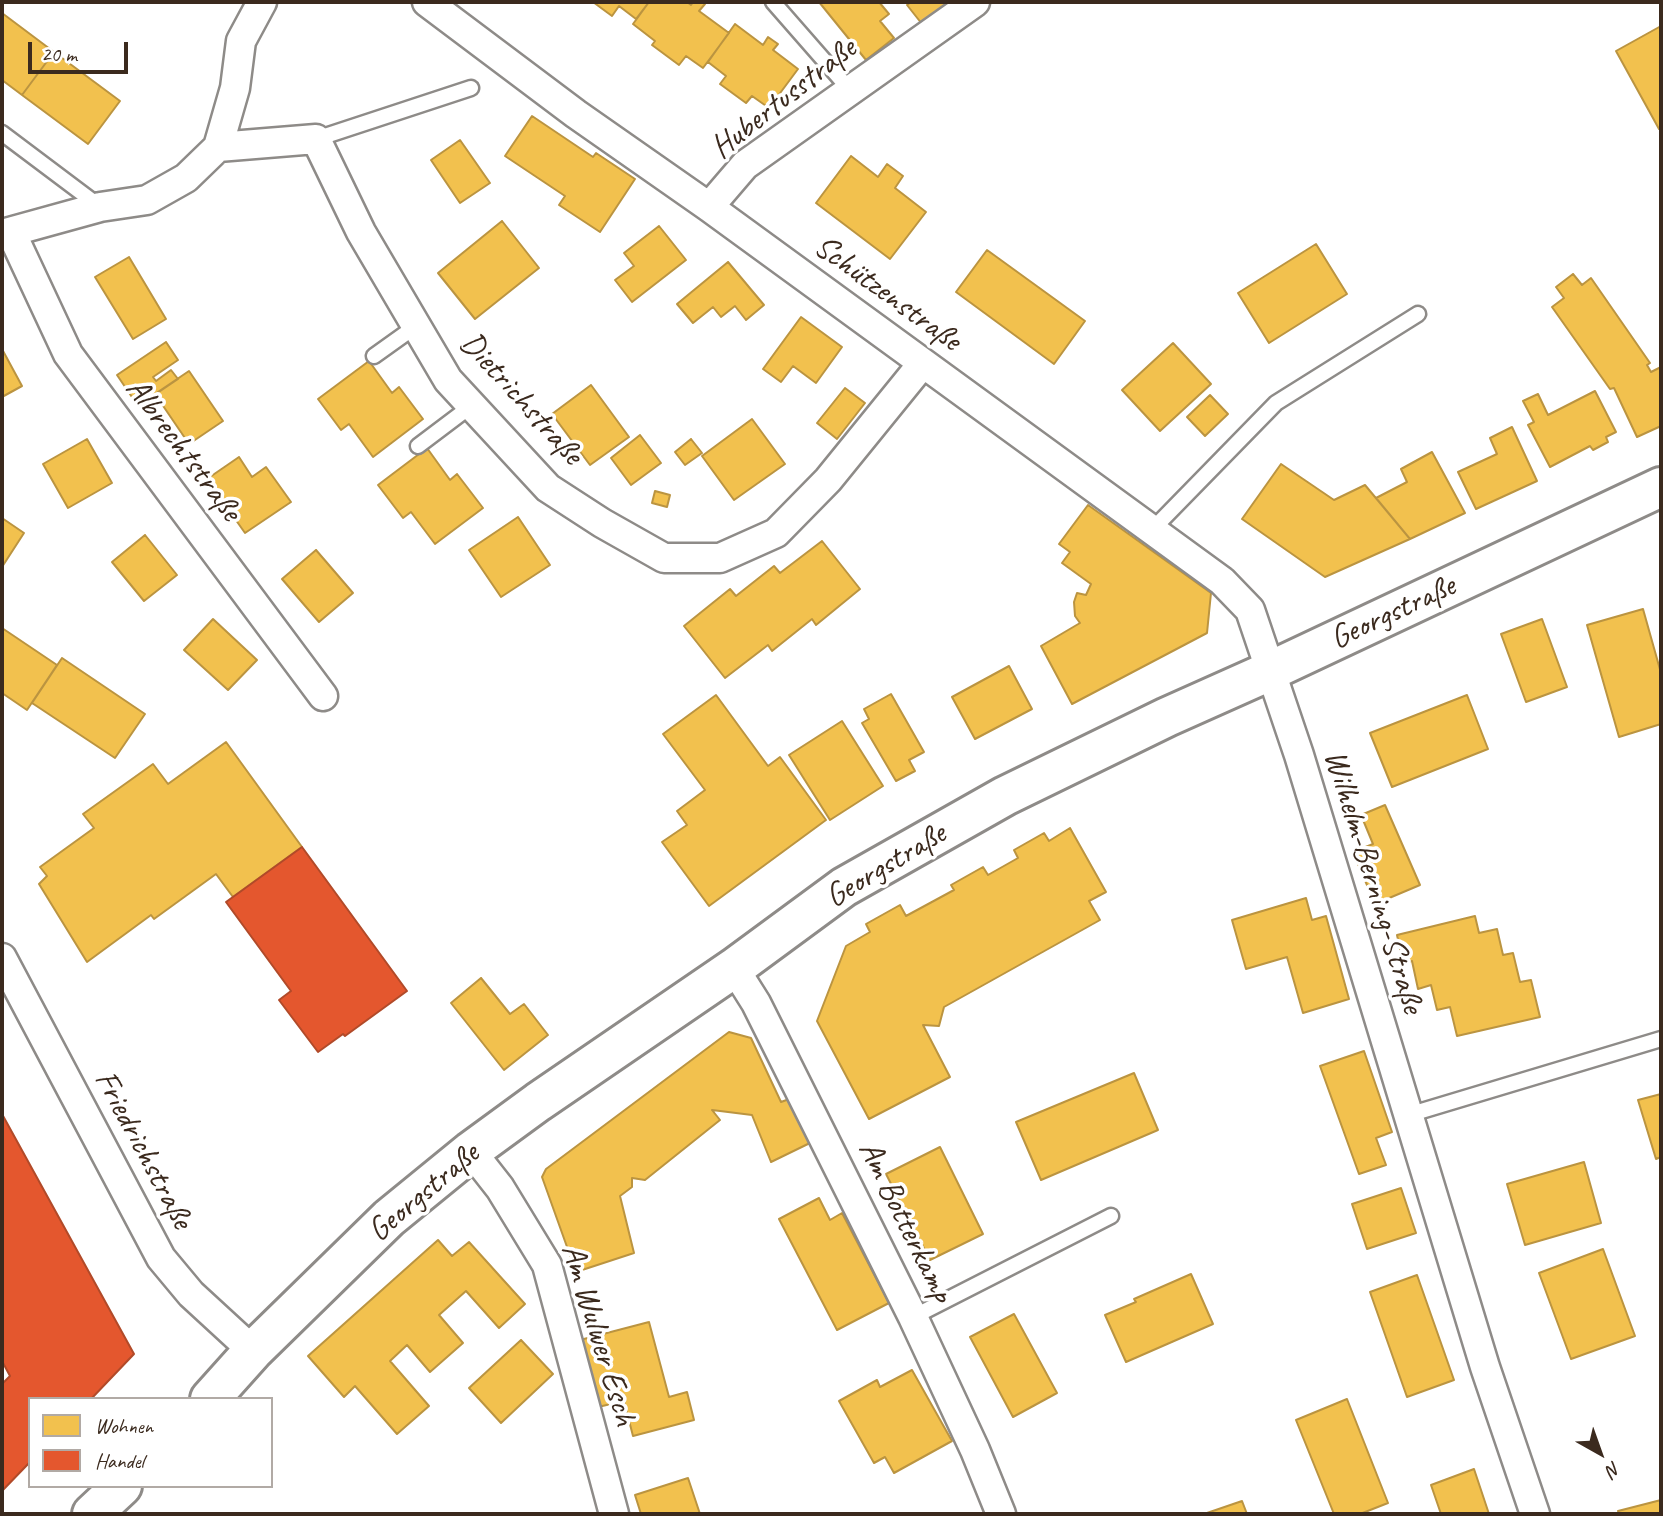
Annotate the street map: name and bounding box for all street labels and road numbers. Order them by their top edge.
street label: Hubertusstraße [703,30,865,168]
street label: Schützenstraße [806,227,968,361]
street label: Dietrichstraße [451,324,591,474]
street label: Albrechtstraße [116,371,250,529]
street label: Georgstraße [1324,567,1462,659]
street label: Wilhelm-Berning-Straße [1314,746,1432,1018]
street label: Georgstraße [819,815,953,917]
street label: Friedrichstraße [85,1064,201,1236]
street label: Georgstraße [360,1135,488,1251]
street label: Am Botterkamp [849,1135,961,1309]
street label: Am Wulwer Esch [552,1239,644,1431]

